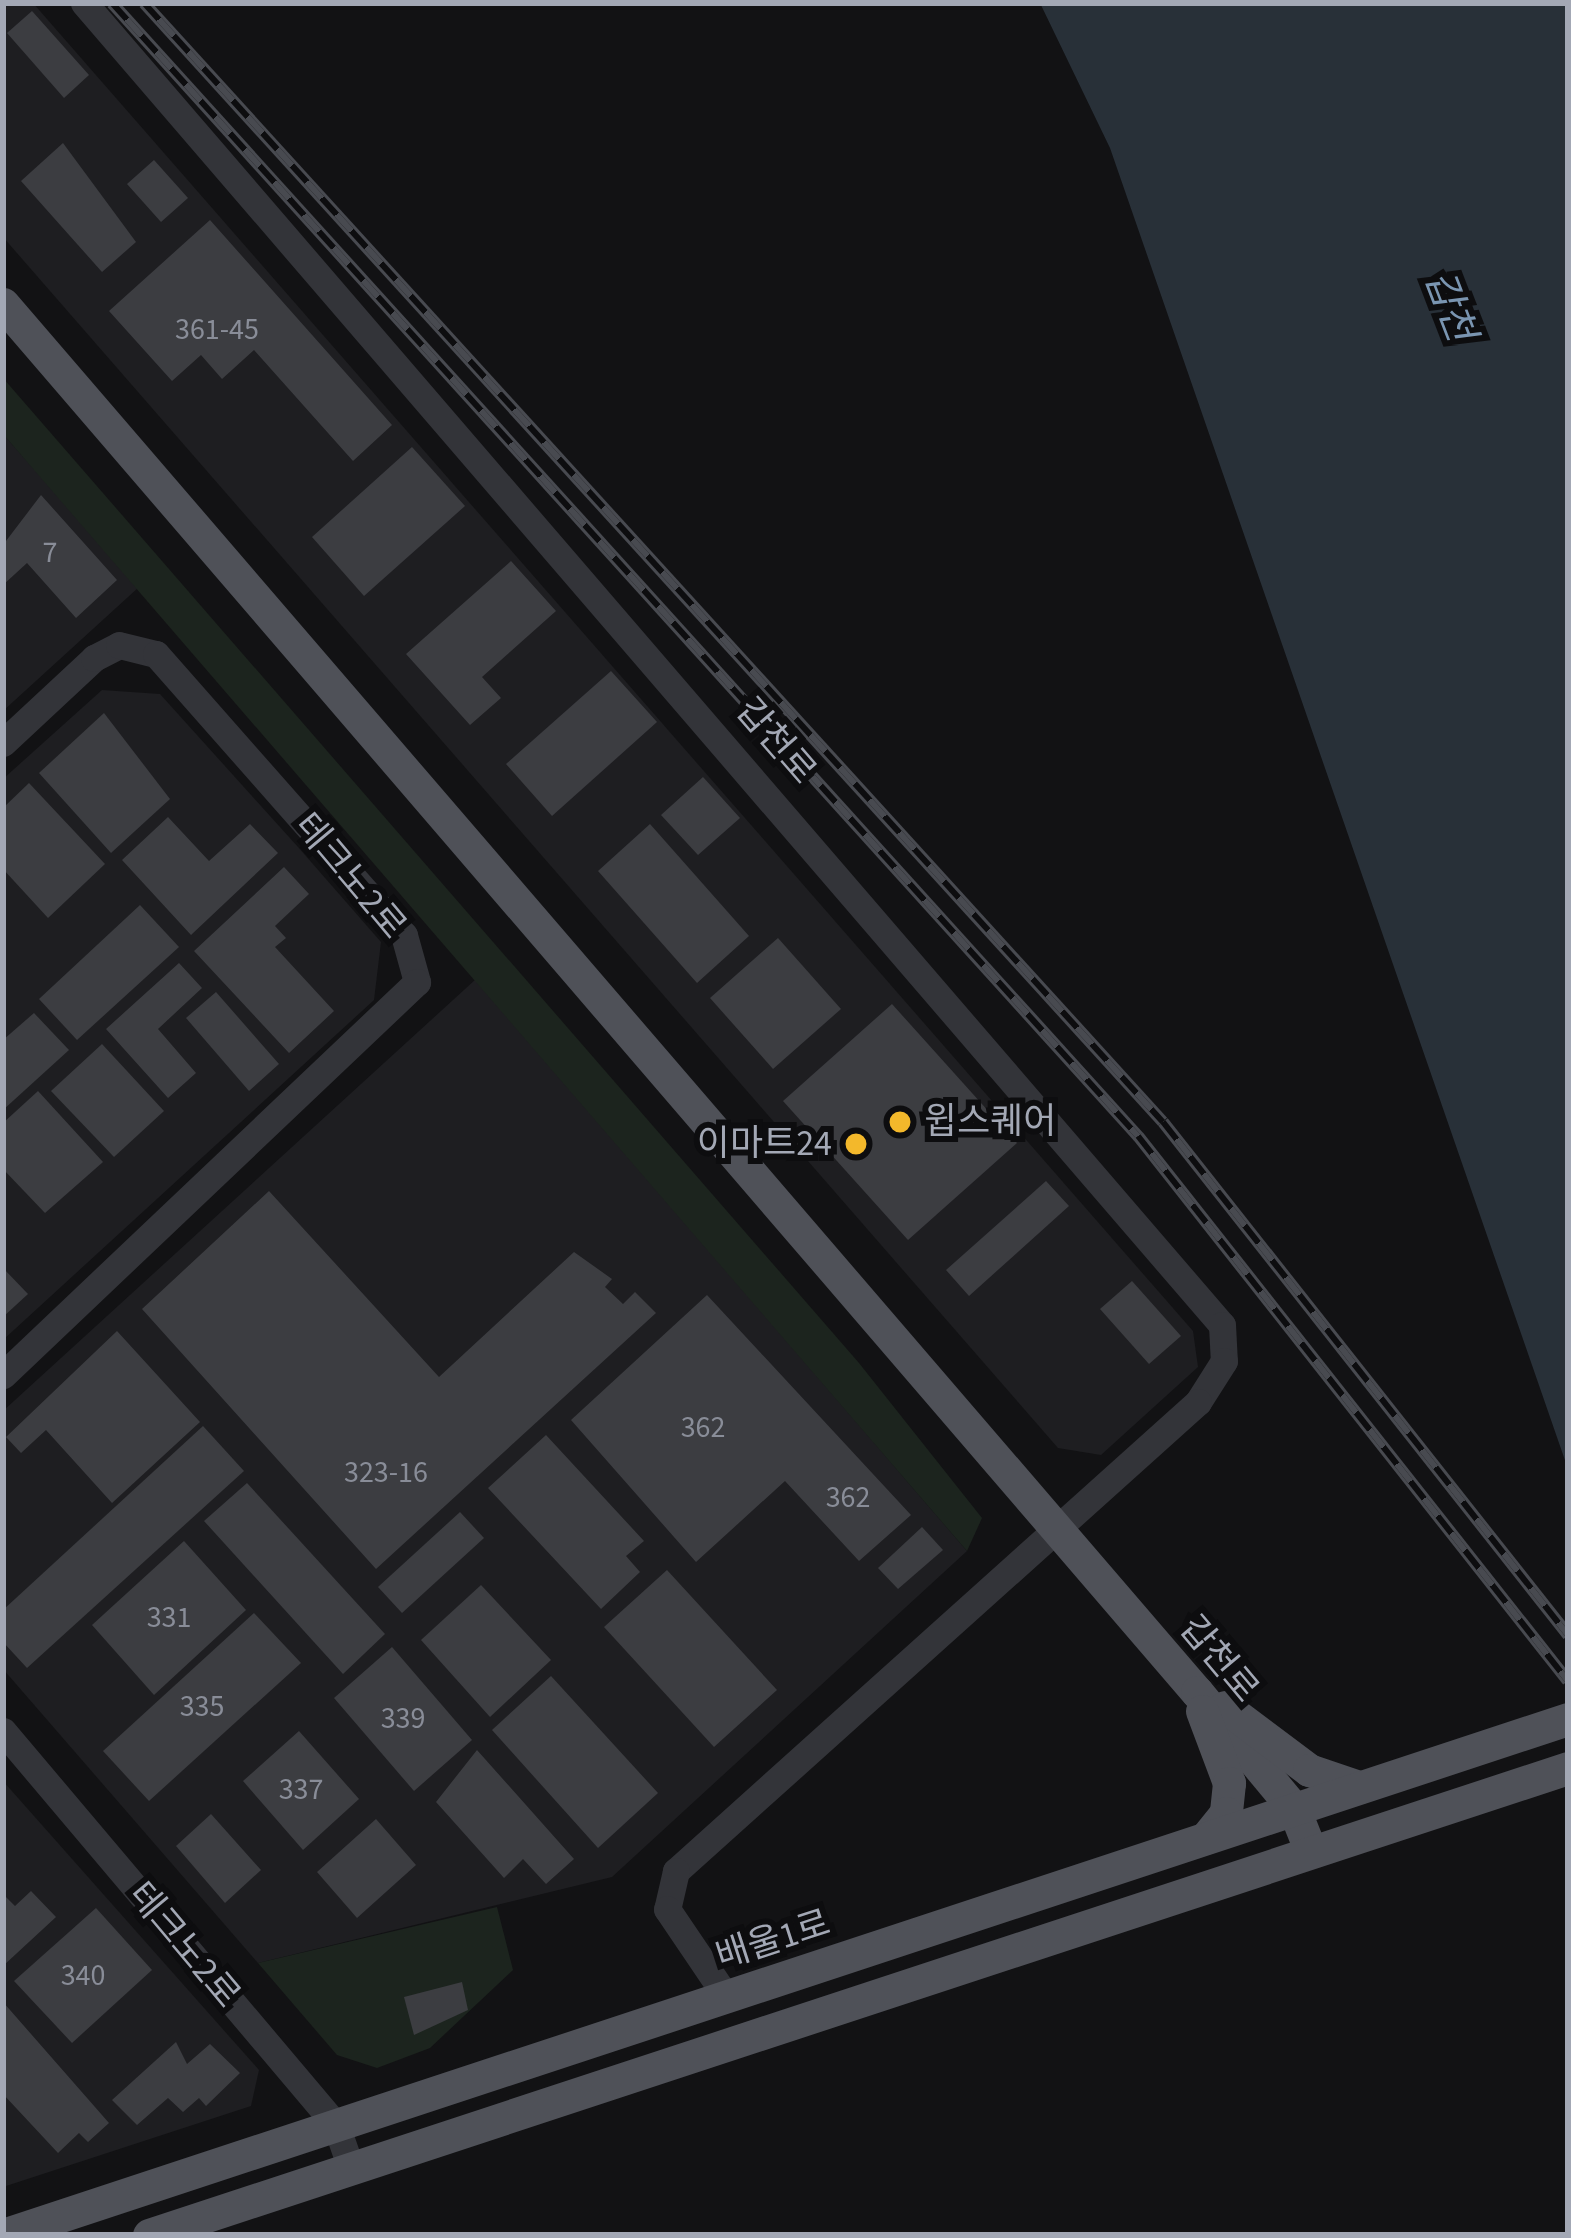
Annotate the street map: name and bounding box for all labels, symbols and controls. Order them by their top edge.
water label: 갑천 [1414,264,1484,348]
house number: 361-45 [175,312,259,348]
house number: 7 [43,535,57,571]
street label: 갑천로 [727,689,825,793]
street label: 테크노2로 [285,805,415,947]
place label: 윕스퀘어 [924,1100,1056,1144]
marker: 윕스퀘어 [887,1109,913,1135]
place label: 이마트24 [697,1122,832,1166]
marker: 이마트24 [843,1131,869,1157]
house number: 362 [681,1410,725,1446]
house number: 323-16 [344,1455,428,1491]
house number: 362 [826,1480,870,1516]
house number: 331 [147,1600,191,1636]
street label: 갑천로 [1171,1607,1267,1711]
house number: 335 [180,1689,224,1725]
house number: 339 [381,1701,425,1737]
house number: 337 [279,1772,323,1808]
street label: 테크노2로 [119,1874,249,2016]
street label: 배울1로 [711,1901,835,1979]
house number: 340 [61,1958,105,1994]

